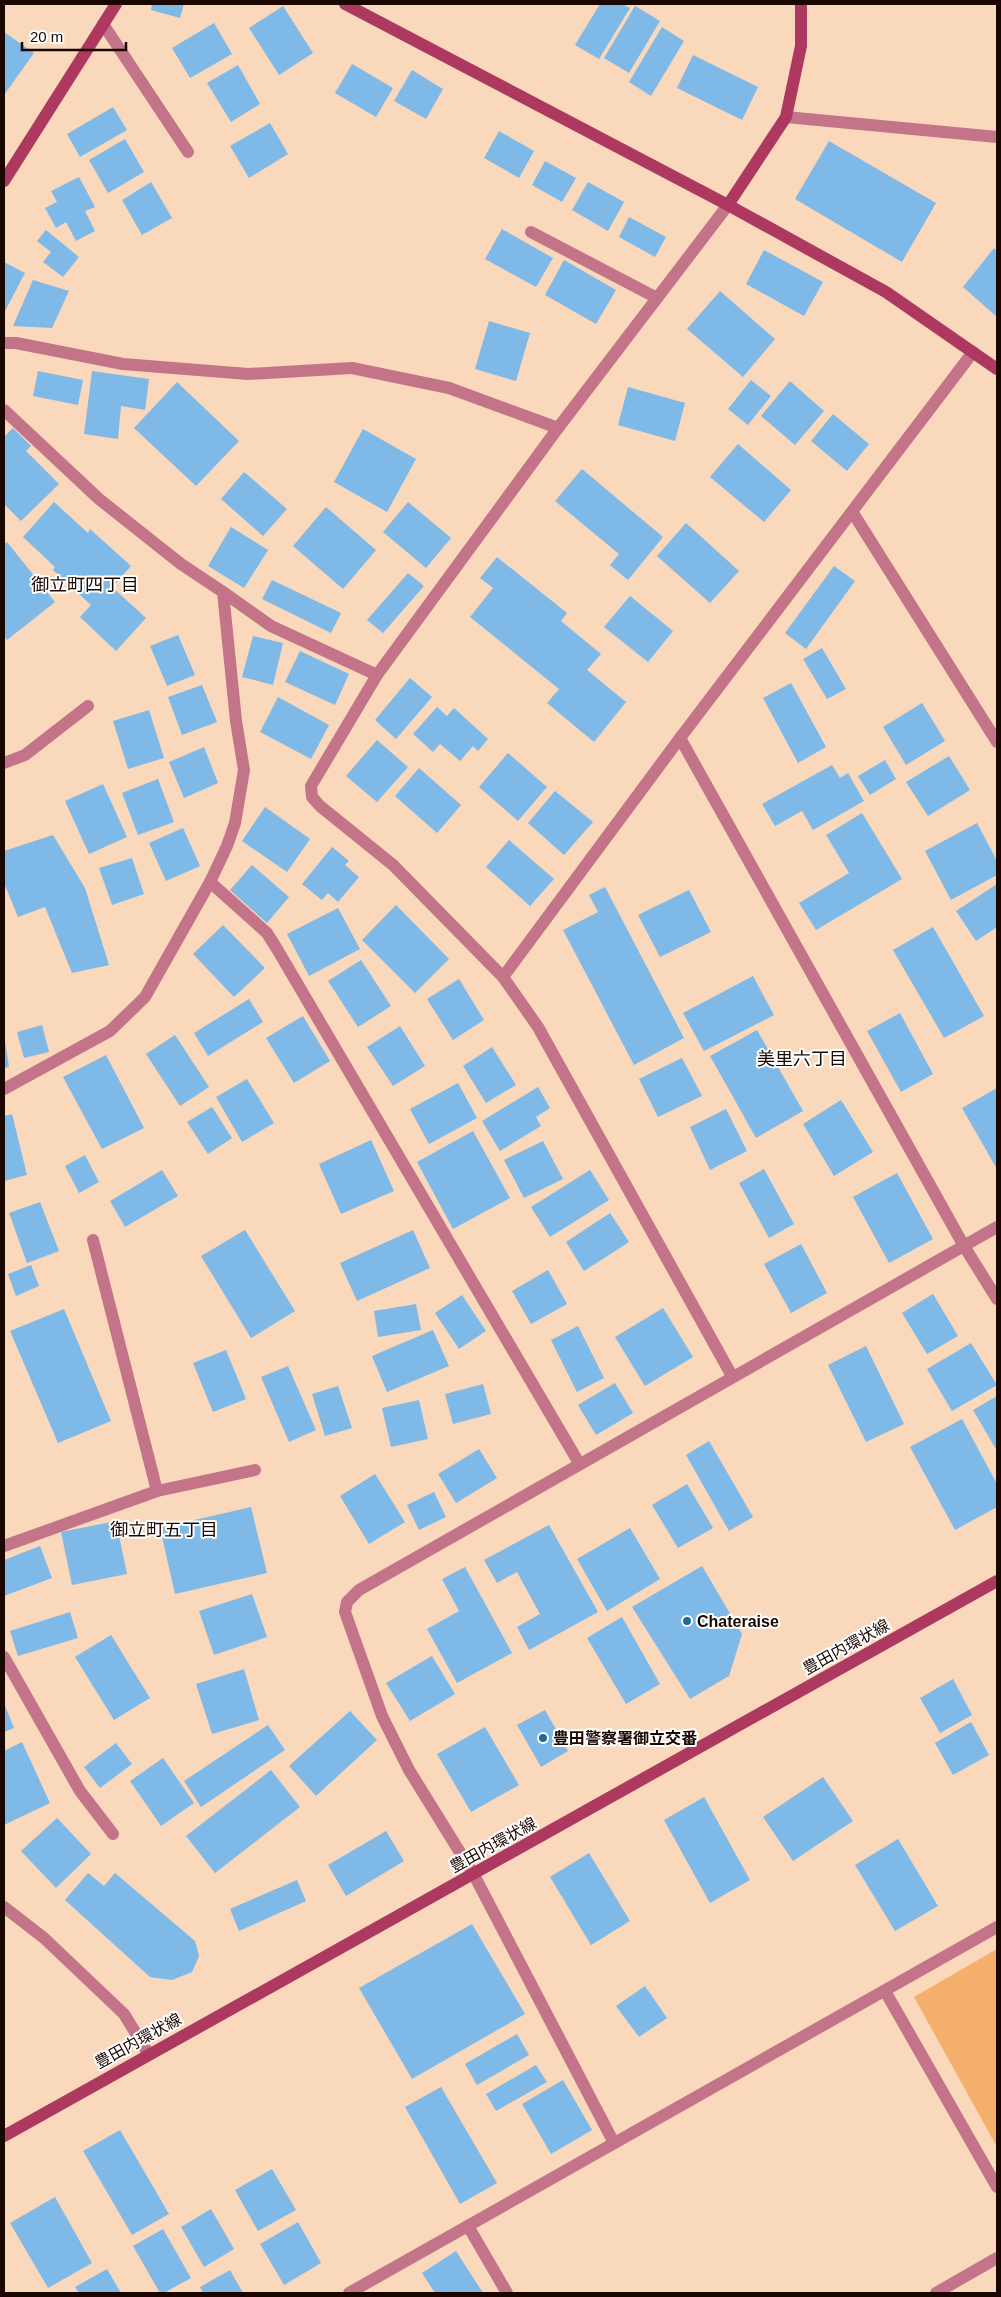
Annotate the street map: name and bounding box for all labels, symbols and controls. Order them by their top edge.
scale bar [22,20,126,52]
text: 20 m [30,28,63,45]
district label: 御立町四丁目 [31,575,139,595]
district label: 美里六丁目 [757,1049,847,1069]
district label: 御立町五丁目 [110,1520,218,1540]
place label: Chateraise [697,1613,779,1630]
marker: Chateraise [681,1615,693,1627]
street label: 豊田内環状線 [800,1616,892,1678]
place label: 豊田警察署御立交番 [553,1730,697,1747]
marker: 豊田警察署御立交番 [537,1732,549,1744]
street label: 豊田内環状線 [447,1814,539,1876]
street label: 豊田内環状線 [92,2010,184,2072]

